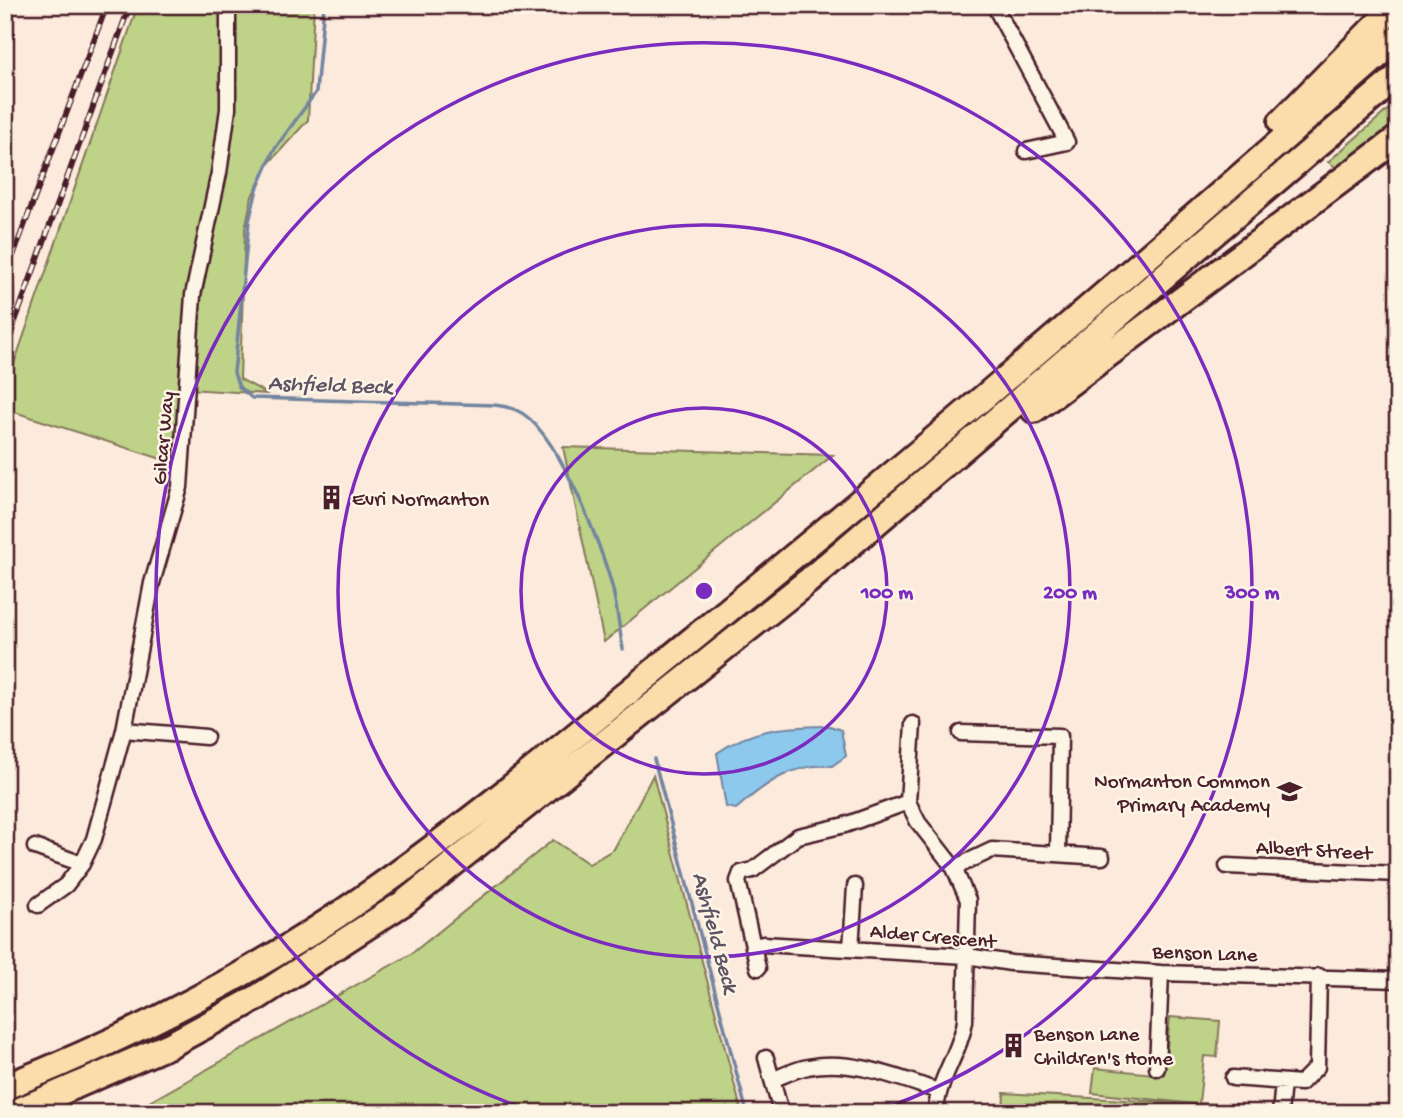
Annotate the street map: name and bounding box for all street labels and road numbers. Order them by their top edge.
street label: Gilcar Way [149,391,182,486]
street label: Albert Street [1255,837,1375,868]
street label: Alder Crescent [869,921,999,957]
street label: Benson Lane [1151,941,1259,970]

